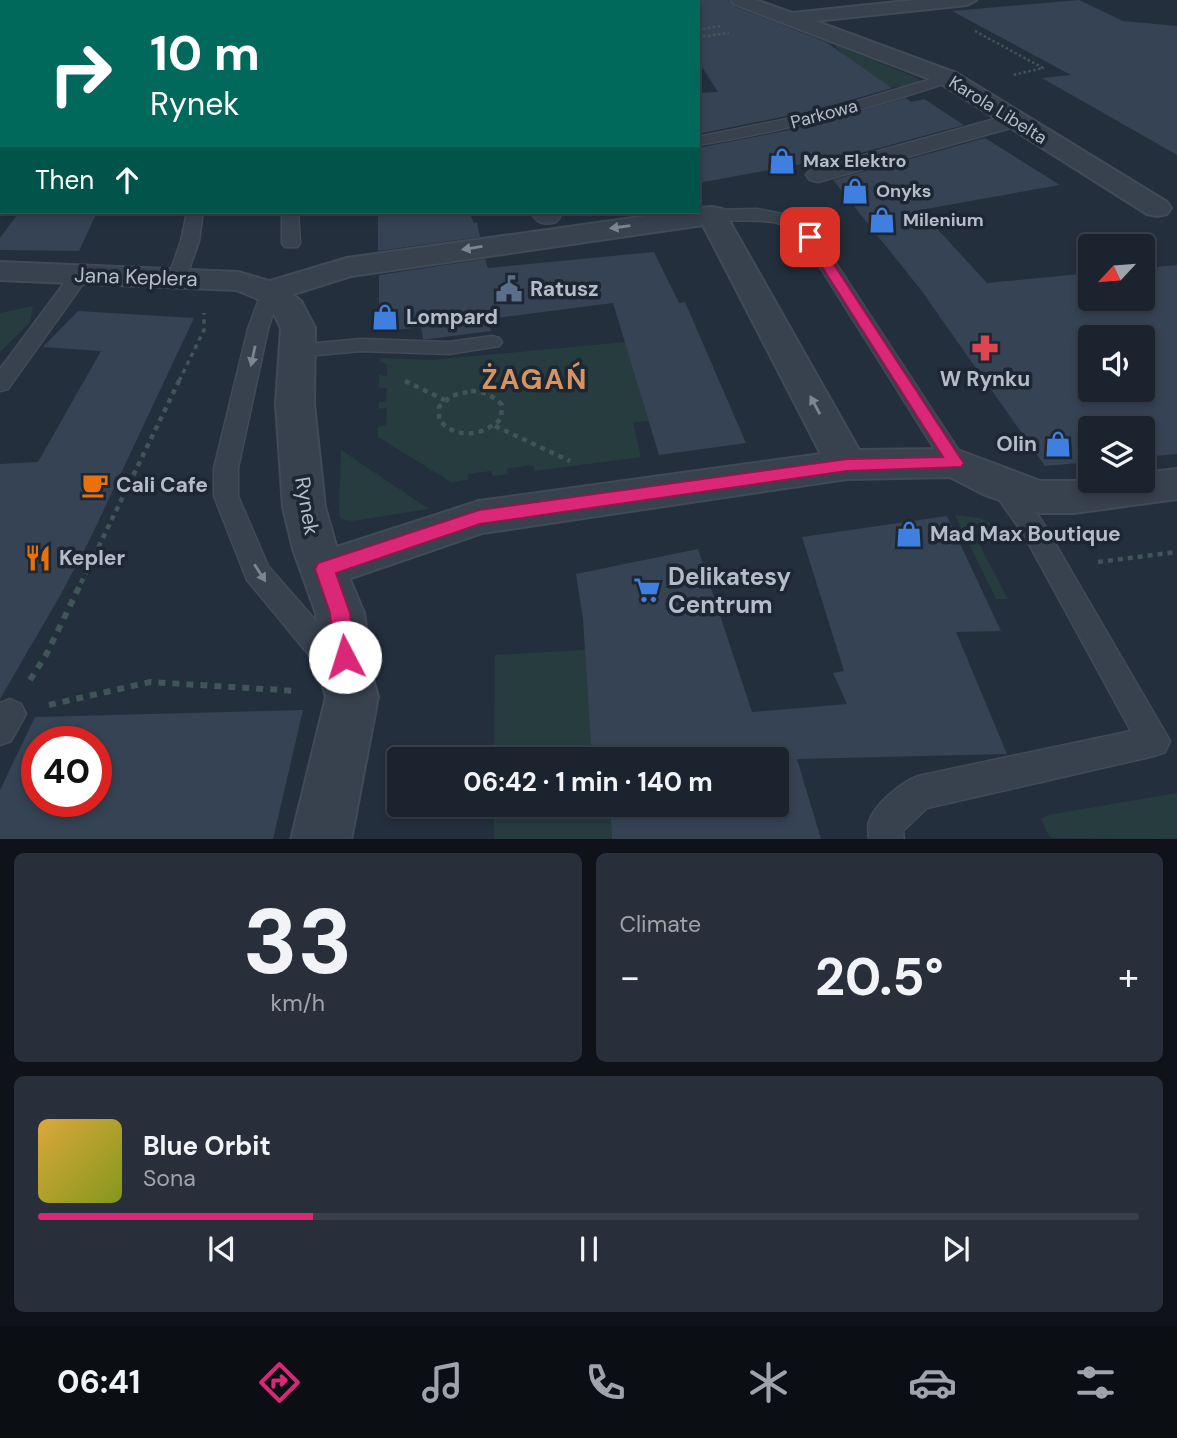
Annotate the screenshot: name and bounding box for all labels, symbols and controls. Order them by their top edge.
text: 10 m [150,21,260,85]
icon: right [35,28,126,119]
street label: Karola Libelta [944,70,1052,150]
text: Rynek [150,83,239,125]
street label: Parkowa [788,94,860,134]
shop icon: Max Elektro [767,146,797,176]
place label: Max Elektro [803,149,907,173]
icon: ahead [108,161,146,199]
text: Then [35,163,94,197]
shop icon: Onyks [840,176,870,206]
place label: Onyks [876,179,931,203]
shop icon: Milenium [867,205,897,235]
pin [780,207,840,267]
place label: Milenium [903,208,984,232]
icon: arrive [791,218,829,256]
one-way arrow [609,222,631,233]
north arrow [1078,234,1155,312]
map controls [1078,234,1155,493]
one-way arrow [460,243,482,254]
street label: Jana Keplera [74,261,198,293]
public building icon: Ratusz [494,274,524,304]
place label: Ratusz [530,275,599,303]
shop icon: Lompard [370,302,400,332]
place label: Lompard [406,303,498,331]
button: sound [1078,325,1155,402]
pharmacy icon: W Rynku [970,333,1000,363]
one-way arrow [247,345,258,367]
district label: ŻAGAŃ [482,361,588,398]
place label: W Rynku [940,365,1030,393]
one-way arrow [809,395,821,414]
button: layers [1078,416,1155,493]
shop icon: Olin [1043,429,1073,459]
place label: Olin [996,430,1037,458]
cafe icon: Cali Cafe [80,470,110,500]
place label: Cali Cafe [116,471,208,499]
street label: Rynek [288,475,326,538]
shop icon: Mad Max Boutique [894,519,924,549]
place label: Mad Max Boutique [930,520,1121,548]
restaurant icon: Kepler [23,543,53,573]
place label: Kepler [59,544,125,572]
place label: Delikatesy Centrum [668,561,791,620]
one-way arrow [253,563,266,583]
supermarket icon: Delikatesy Centrum [632,575,662,605]
position arrow [308,620,382,694]
speed limit sign: 40 [21,726,112,817]
text: 06:42 · 1 min · 140 m [463,765,713,799]
text: 33 [243,883,353,1001]
text: Climate [620,909,701,939]
text: 20.5° [815,943,944,1011]
text: − [620,952,640,1002]
text: + [1118,952,1139,1002]
text: km/h [271,988,325,1018]
text: Blue Orbit [143,1129,271,1163]
text: Sona [143,1163,196,1193]
icon: previous [203,1230,241,1268]
icon: pause [570,1230,608,1268]
icon: next [937,1230,975,1268]
icon: directions [255,1358,304,1407]
icon: music [418,1358,467,1407]
icon: phone [581,1358,630,1407]
icon: climate [744,1358,793,1407]
icon: car [908,1358,957,1407]
icon: filters [1071,1358,1120,1407]
text: 06:41 [57,1361,141,1403]

